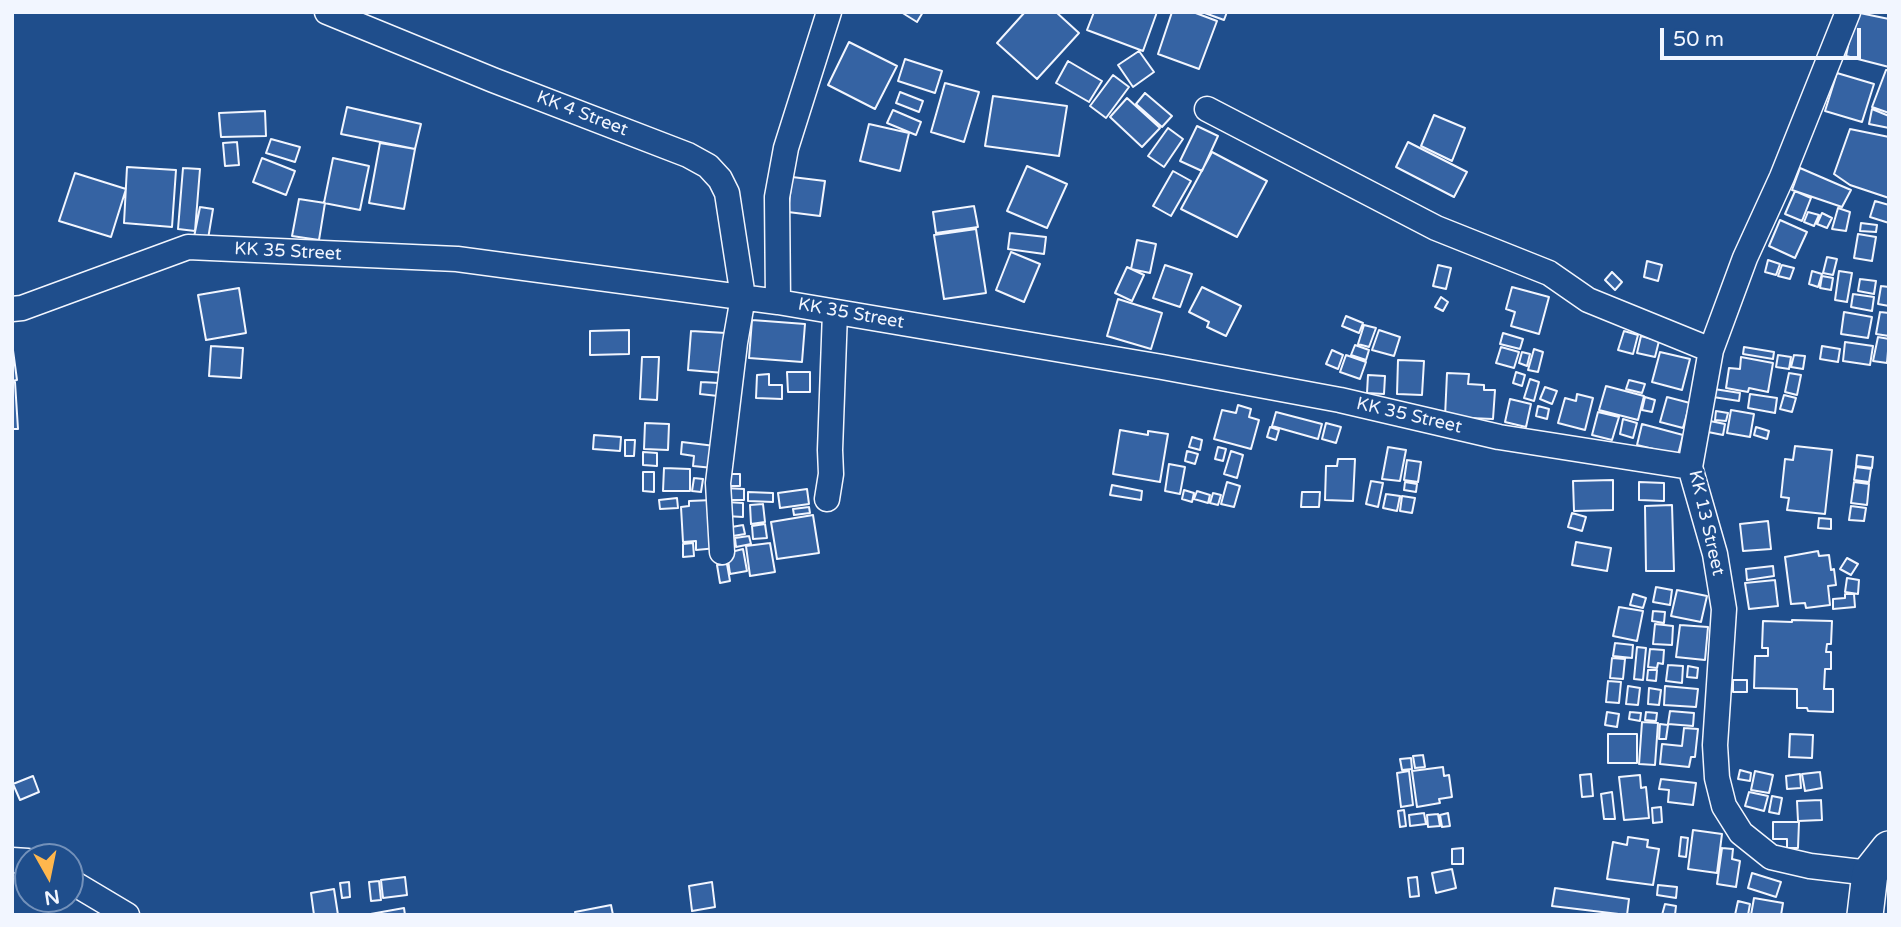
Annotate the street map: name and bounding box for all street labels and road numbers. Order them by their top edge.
street label: KK 4 Street [533,87,631,141]
street label: KK 35 Street [234,238,342,266]
street label: KK 35 Street [796,294,906,334]
street label: KK 35 Street [1354,393,1464,439]
street label: KK 13 Street [1683,468,1729,578]

